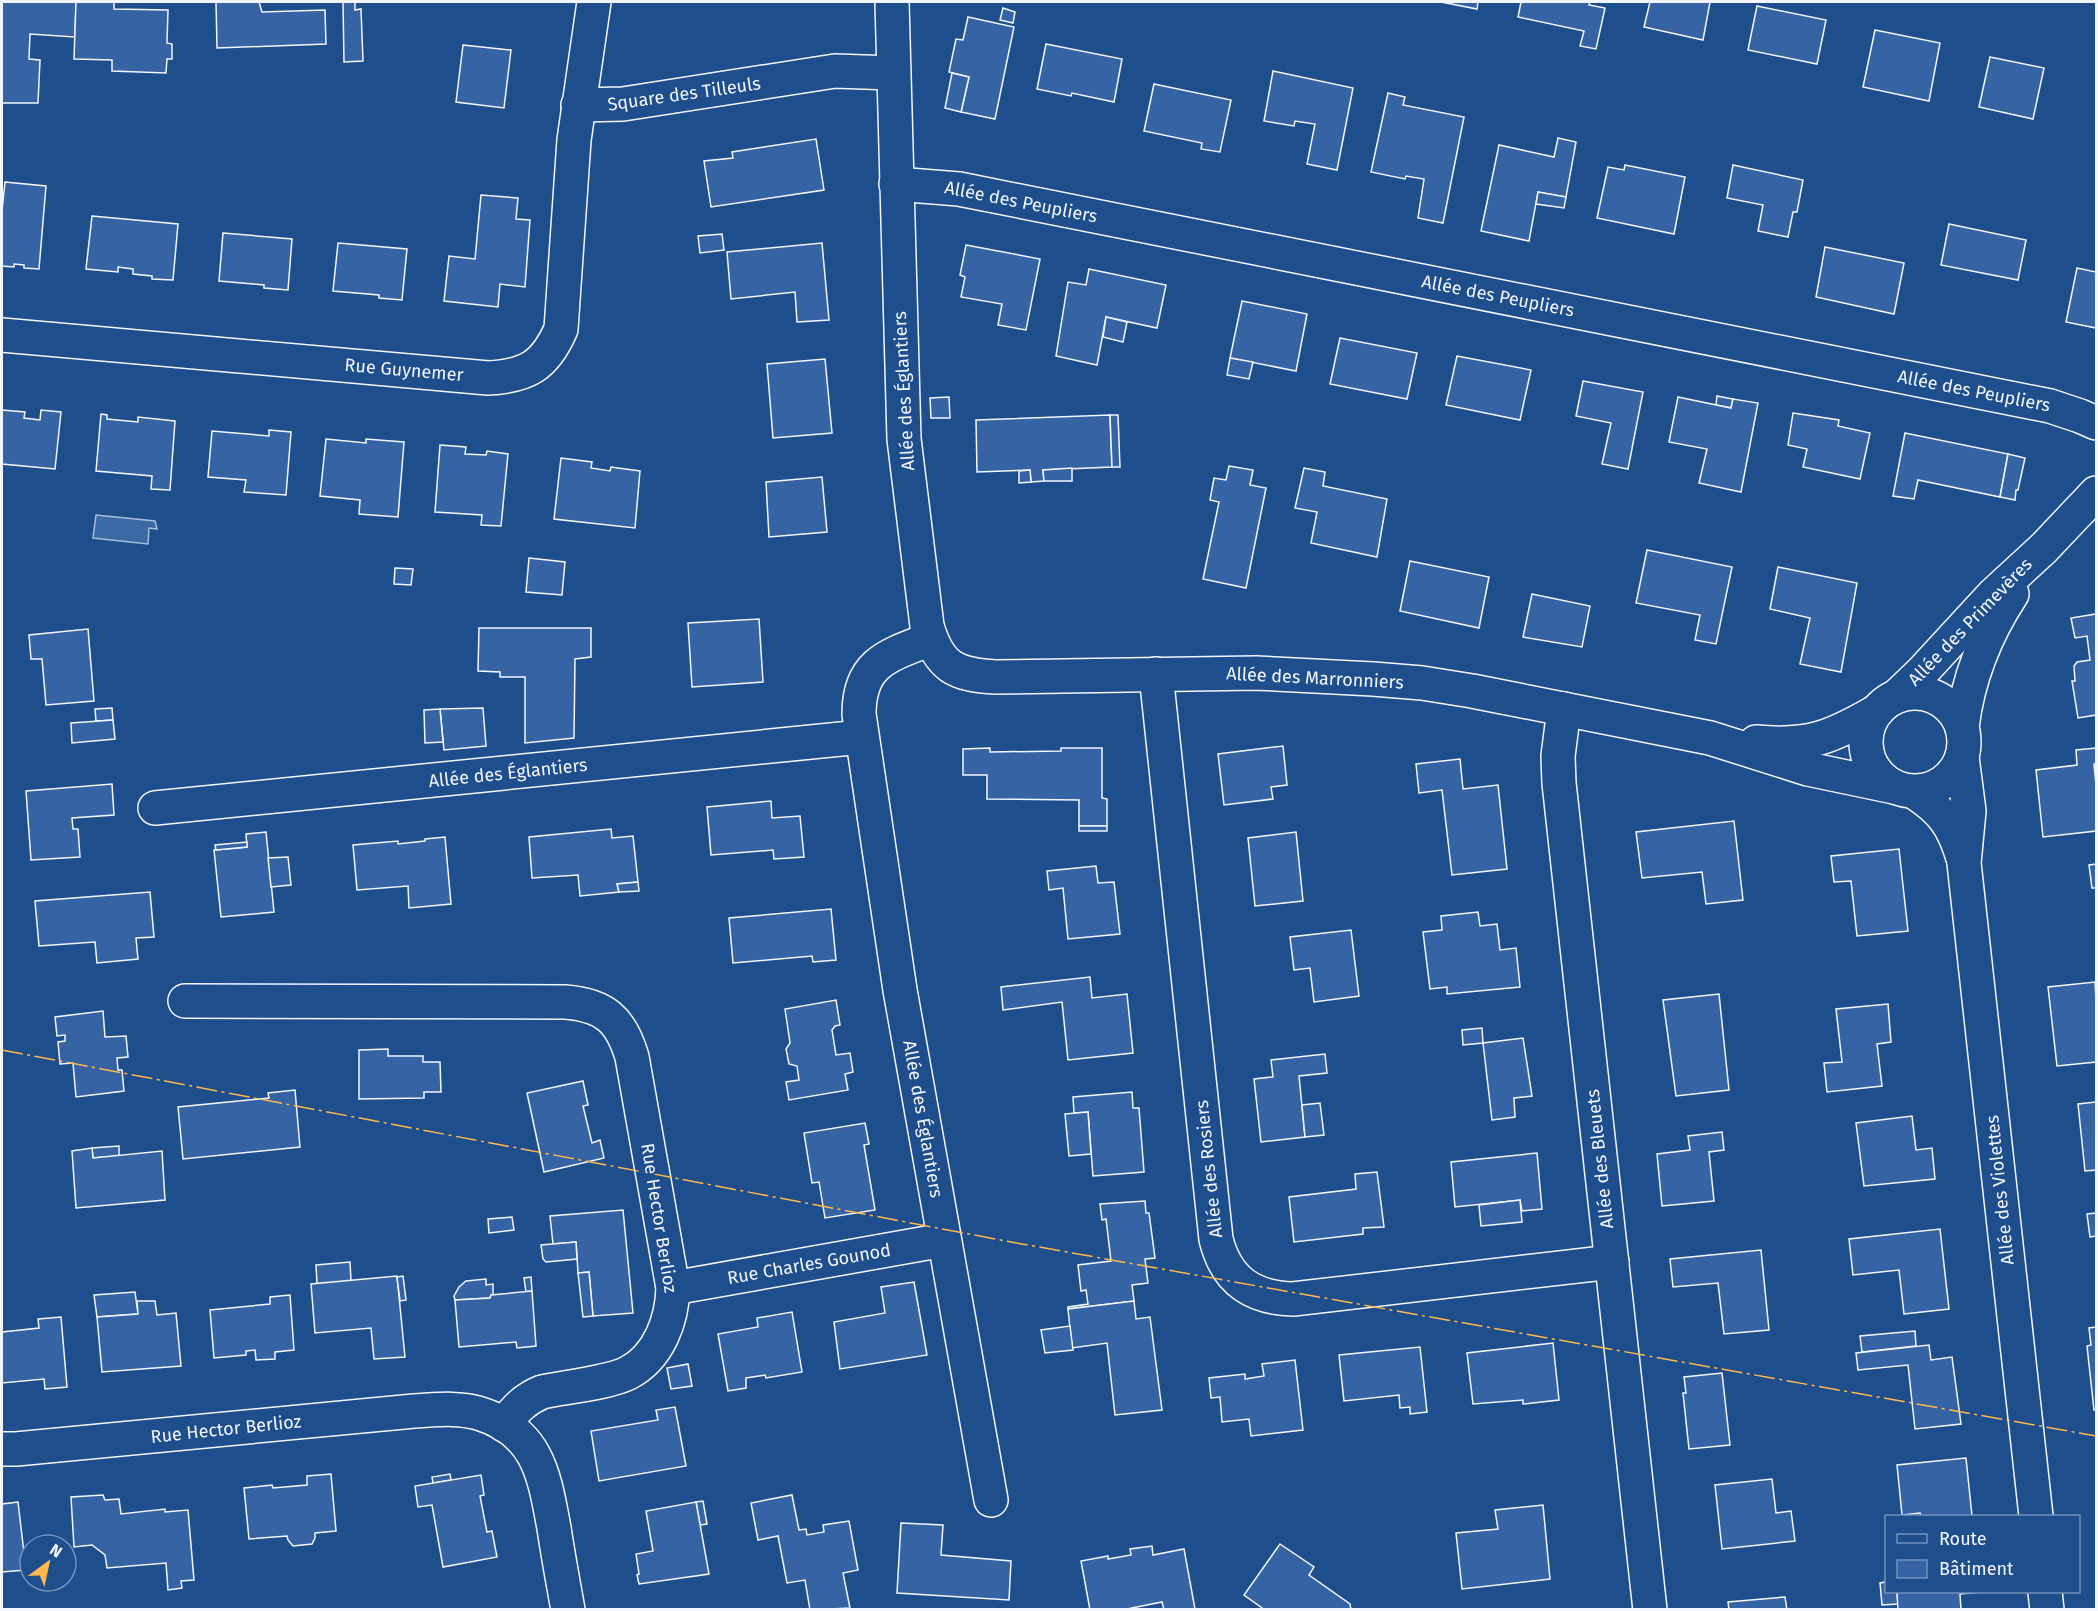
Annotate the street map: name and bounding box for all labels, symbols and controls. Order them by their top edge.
street label: Square des Tilleuls [606,72,762,116]
street label: Allée des Peupliers [943,176,1099,228]
street label: Allée des Peupliers [1420,270,1576,322]
street label: Allée des Églantiers [888,311,919,471]
street label: Rue Guynemer [344,354,464,386]
street label: Allée des Peupliers [1896,365,2052,417]
street label: Allée des Primevères [1903,553,2037,691]
street label: Allée des Marronniers [1226,662,1404,694]
street label: Allée des Églantiers [427,753,588,792]
street label: Allée des Églantiers [898,1038,949,1199]
street label: Allée des Bleuets [1582,1088,1618,1230]
street label: Allée des Rosiers [1191,1099,1227,1239]
street label: Allée des Violettes [1981,1114,2019,1266]
street label: Rue Hector Berlioz [636,1142,682,1295]
street label: Rue Charles Gounod [726,1239,892,1289]
street label: Rue Hector Berlioz [150,1410,303,1448]
legend [1885,1515,2080,1593]
text: Route [1939,1528,1987,1550]
north arrow [18,1533,78,1593]
text: N [46,1540,66,1562]
text: Bâtiment [1939,1558,2014,1580]

